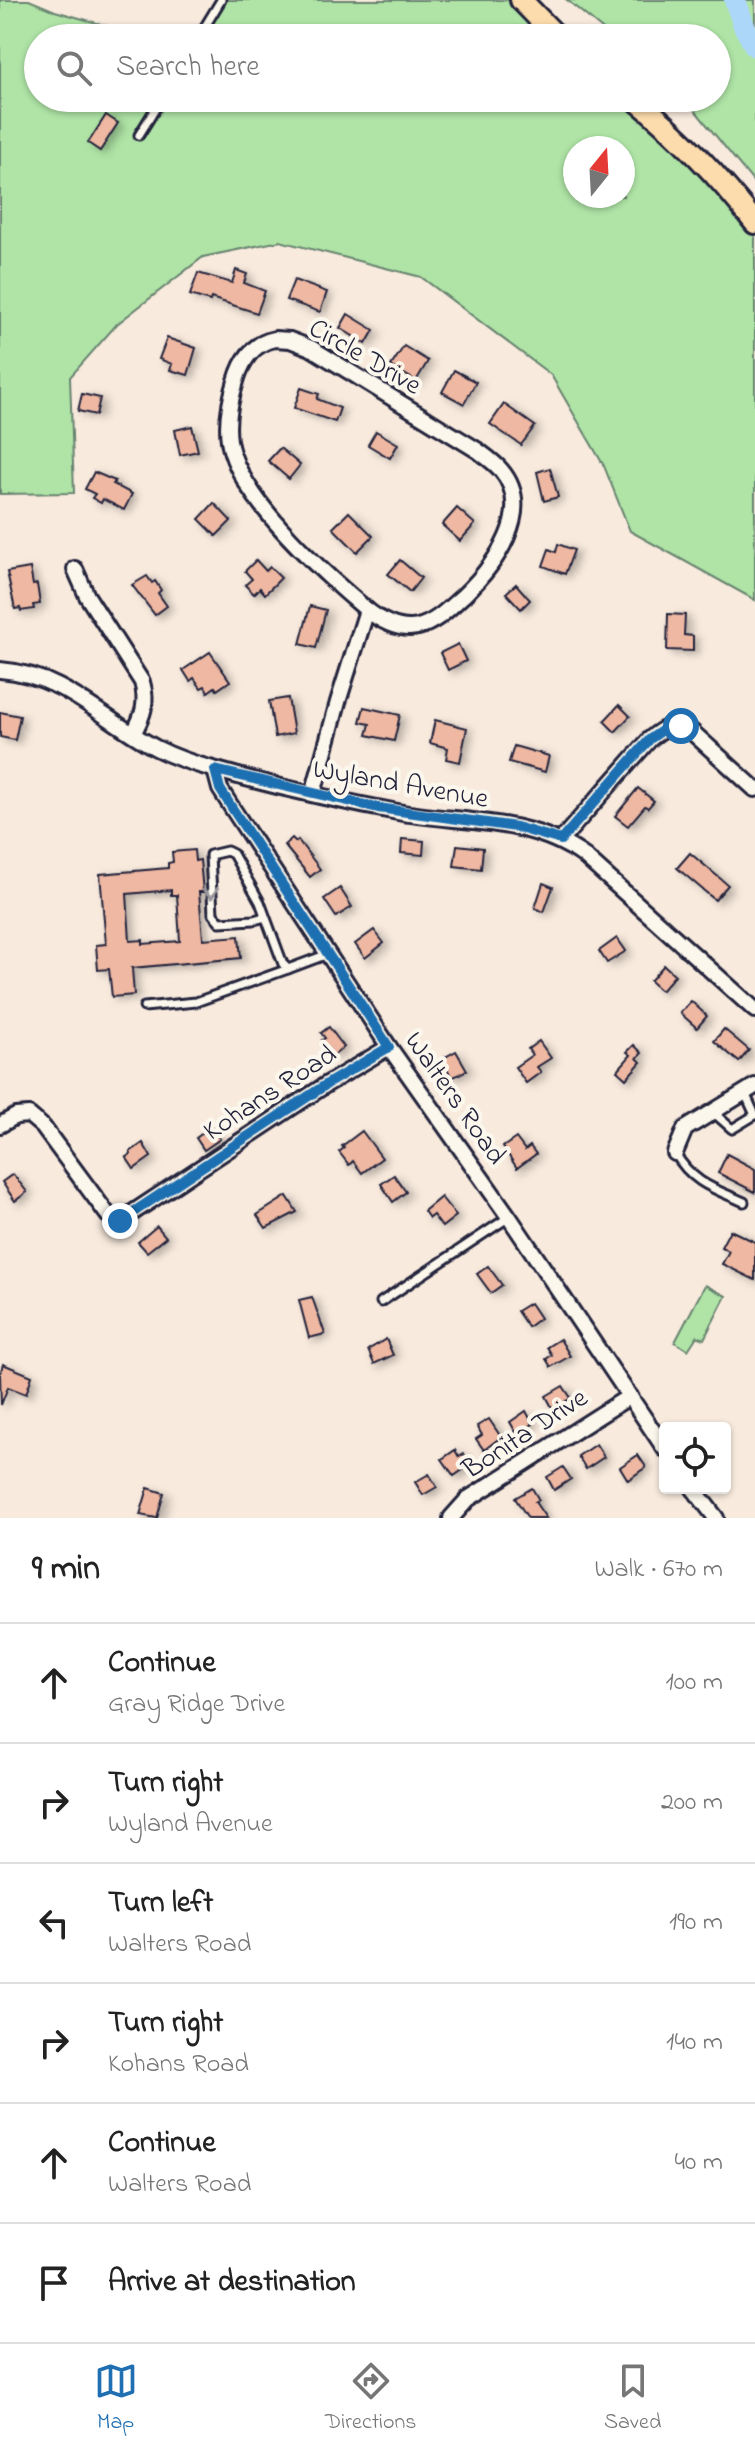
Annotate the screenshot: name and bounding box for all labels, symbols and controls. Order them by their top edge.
search box [24,24,731,112]
icon: search [52,46,96,90]
text: Search here [116,46,260,90]
north arrow [563,136,635,208]
street label: Circle Drive [300,309,429,407]
route start [663,708,699,744]
street label: Wyland Avenue [309,750,492,821]
one-way arrow [202,887,219,900]
street label: Walters Road [393,1024,515,1174]
street label: Kohans Road [196,1035,346,1152]
route end [102,1203,138,1239]
street label: Bonita Drive [454,1379,597,1491]
map controls [659,1422,731,1494]
button: locate [659,1422,731,1494]
text: 9 min [32,1545,100,1595]
text: Walk · 670 m [594,1551,723,1589]
text: Continue [108,1642,216,1686]
icon: ahead [32,1661,76,1705]
text: 100 m [666,1664,723,1702]
text: Gray Ridge Drive [108,1686,285,1724]
text: Turn right [108,1762,223,1806]
icon: right [32,1781,76,1825]
text: 200 m [661,1784,723,1822]
text: Wyland Avenue [108,1806,273,1844]
text: Turn left [108,1882,213,1926]
icon: left [32,1901,76,1945]
text: 190 m [669,1904,723,1942]
text: Walters Road [108,1926,251,1964]
text: Turn right [108,2002,223,2046]
icon: right [32,2021,76,2065]
text: 140 m [666,2024,723,2062]
text: Kohans Road [108,2046,249,2084]
text: Continue [108,2122,216,2166]
icon: ahead [32,2141,76,2185]
text: 40 m [674,2144,723,2182]
text: Walters Road [108,2166,251,2204]
icon: arrive [32,2261,76,2305]
text: Arrive at destination [108,2261,356,2305]
tab: Map [94,2359,138,2439]
tab: Directions [325,2359,417,2439]
tab: Saved [604,2359,661,2439]

